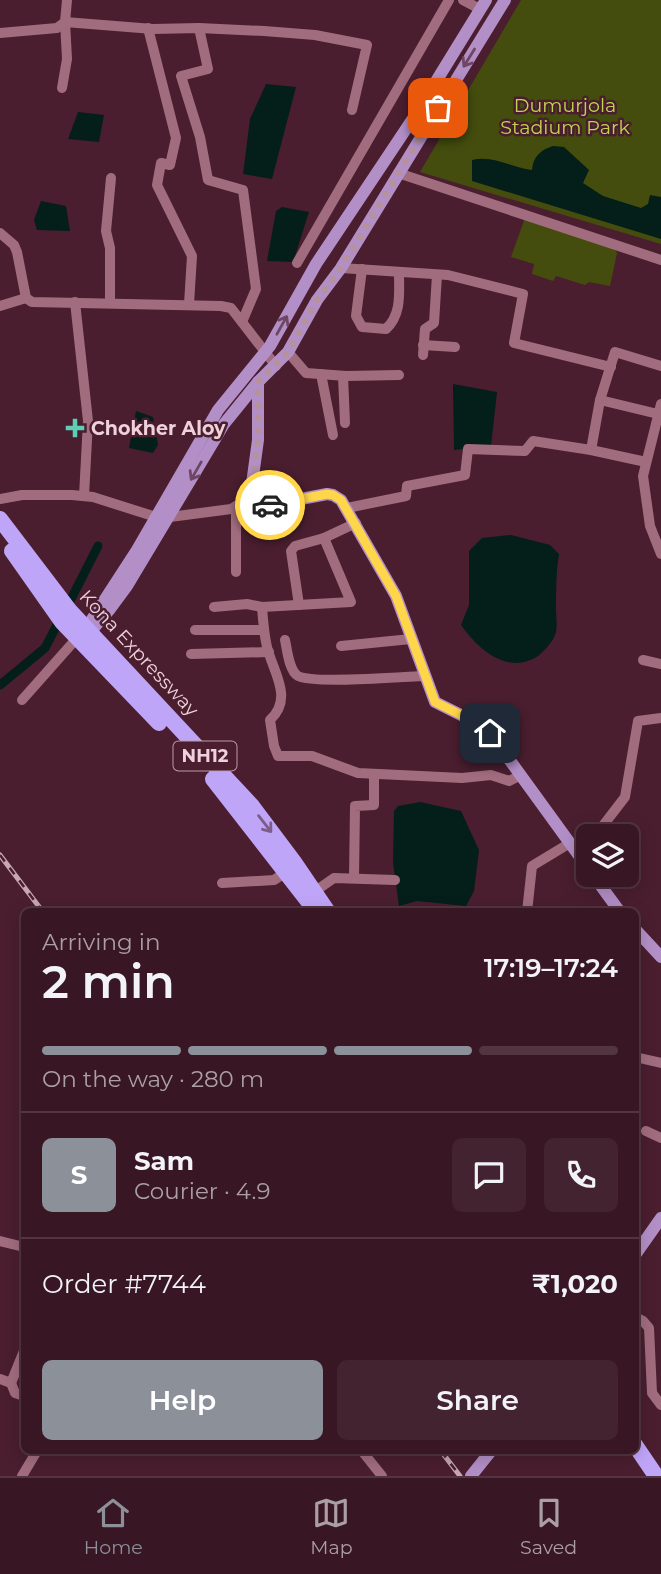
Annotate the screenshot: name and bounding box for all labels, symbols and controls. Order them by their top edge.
one-way arrow [462,48,477,67]
pin [408,78,468,138]
icon: bag [419,89,457,127]
park label: Dumurjola Stadium Park [500,94,630,139]
one-way arrow [276,315,289,336]
place label: Chokher Aloy [91,417,226,440]
marker: Chokher Aloy [65,418,85,438]
one-way arrow [189,461,203,481]
courier [235,470,305,540]
icon: car [251,486,289,524]
street label: Kona Expressway [75,585,204,721]
pin [460,703,520,763]
icon: home [471,714,509,752]
road number: NH12 [174,742,236,770]
one-way arrow [258,814,273,832]
map controls [576,824,639,887]
button: layers [576,824,639,887]
text: Arriving in [42,928,161,956]
text: 17:19–17:24 [484,952,618,984]
text: 2 min [42,953,175,1010]
text: On the way · 280 m [42,1065,264,1093]
button: chat [452,1138,526,1212]
button: phone [544,1138,618,1212]
text: Sam [134,1145,194,1177]
text: S [71,1159,87,1191]
text: Courier · 4.9 [134,1177,270,1205]
text: Order #7744 [42,1268,206,1300]
text: ₹1,020 [532,1268,618,1300]
button: Help [42,1360,323,1440]
button: Share [337,1360,618,1440]
tab: Home [84,1494,143,1559]
tab: Map [310,1494,353,1559]
tab: Saved [520,1494,577,1559]

